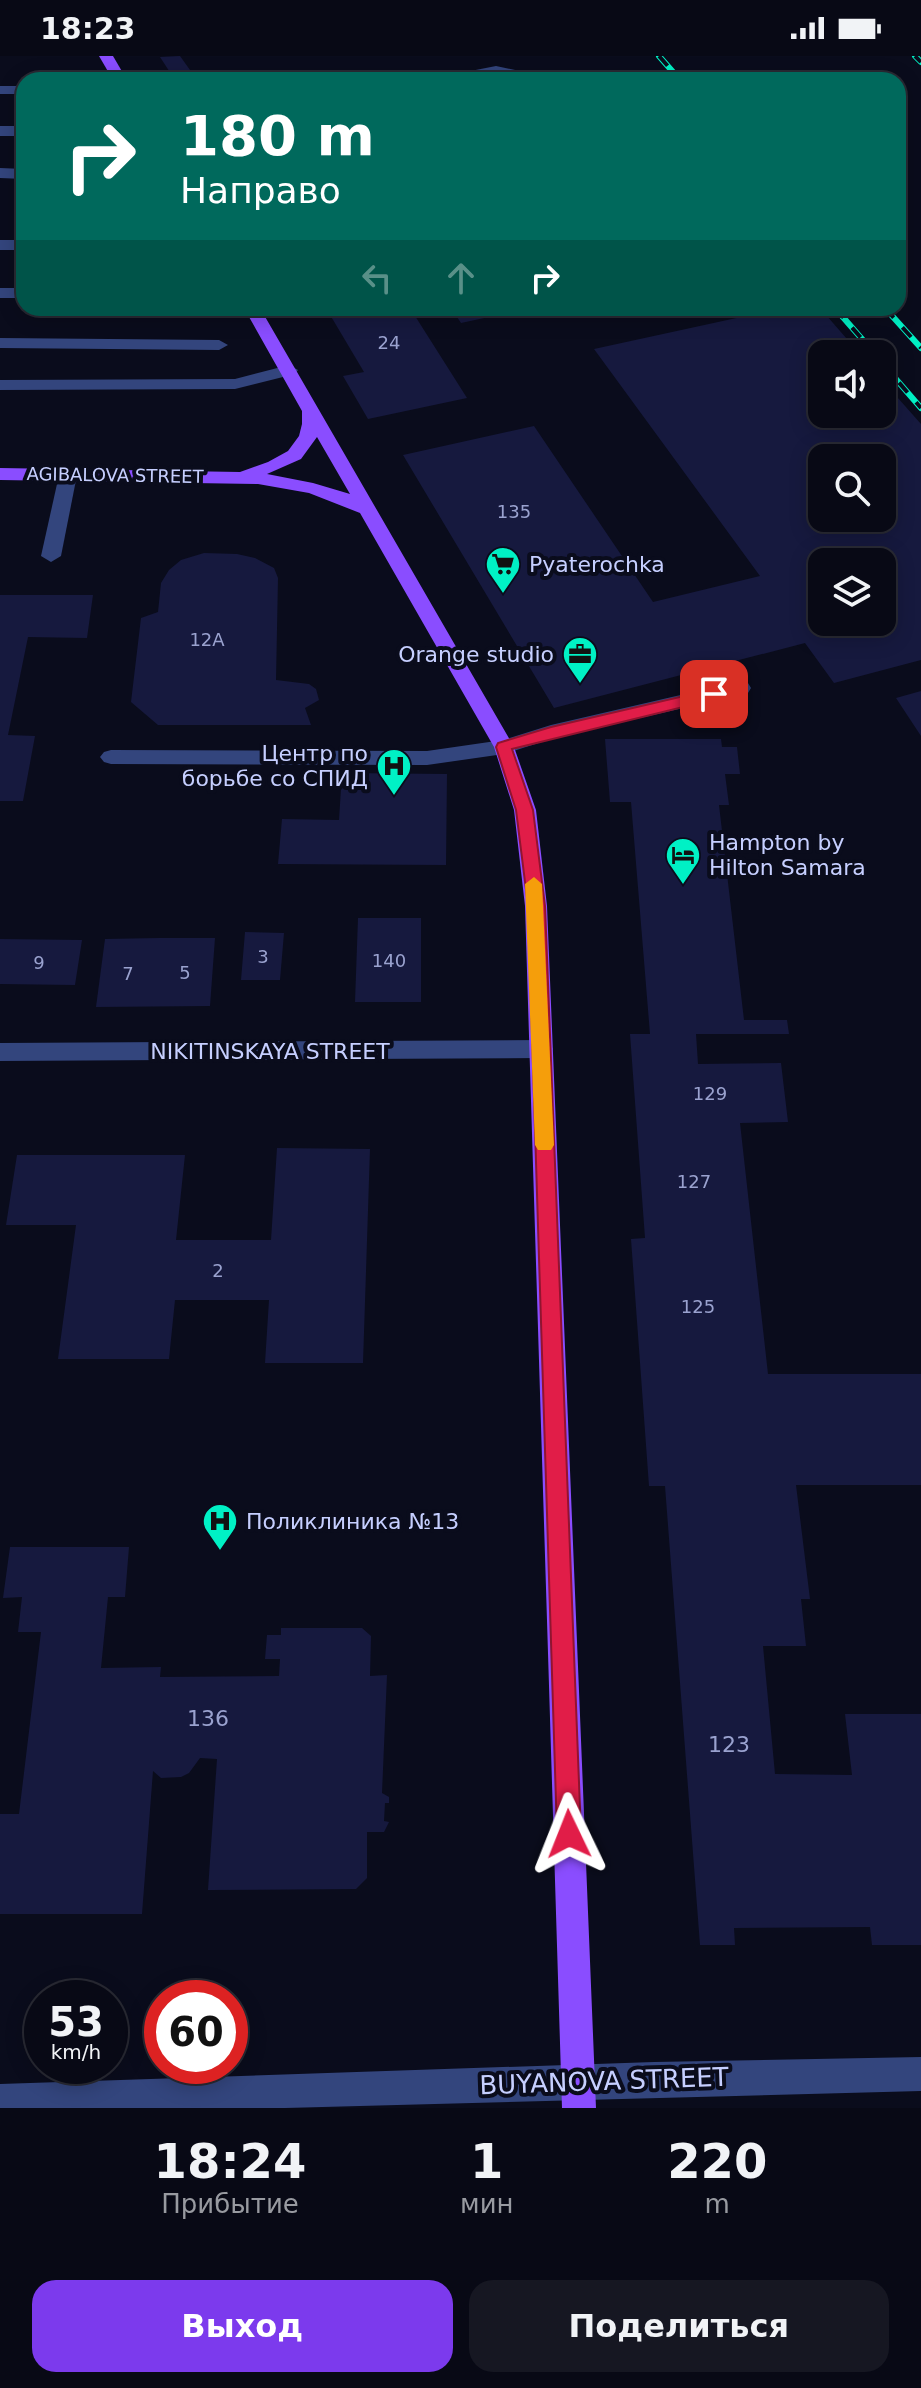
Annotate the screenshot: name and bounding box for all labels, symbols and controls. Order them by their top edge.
text: 18:23 [40,11,136,46]
text: 180 m [180,103,375,168]
icon: right [48,104,152,208]
text: Направо [180,170,341,211]
icon: left [355,256,399,300]
icon: ahead [439,256,483,300]
icon: right [523,256,567,300]
house number: 24 [378,332,400,353]
map controls [808,340,896,636]
button: sound [808,340,896,428]
button: search [808,444,896,532]
street label: AGIBALOVA STREET [26,463,205,487]
house number: 135 [497,501,531,522]
supermarket icon: Pyaterochka [484,545,522,595]
button: layers [808,548,896,636]
place label: Pyaterochka [529,552,665,577]
house number: 12А [189,629,225,650]
office icon: Orange studio [561,635,599,685]
place label: Orange studio [398,642,554,667]
pin [680,660,748,728]
icon: arrive [692,672,736,716]
place label: Центр по борьбе со СПИД [182,741,368,791]
hospital icon: Центр по борьбе со СПИД [375,747,413,797]
place label: Hampton by Hilton Samara [709,830,866,880]
hotel icon: Hampton by Hilton Samara [664,836,702,886]
house number: 3 [257,946,269,967]
house number: 140 [372,950,406,971]
house number: 9 [33,952,45,973]
house number: 5 [179,962,191,983]
house number: 7 [122,963,134,984]
street label: NIKITINSKAYA STREET [150,1039,390,1064]
house number: 129 [693,1083,727,1104]
house number: 127 [677,1171,711,1192]
house number: 2 [212,1260,224,1281]
house number: 125 [681,1296,715,1317]
hospital icon: Поликлиника №13 [201,1502,239,1552]
place label: Поликлиника №13 [246,1509,459,1534]
house number: 136 [187,1706,229,1731]
house number: 123 [708,1732,750,1757]
position arrow [527,1792,611,1876]
speed limit sign: 60 [144,1980,248,2084]
text: 53 [48,1999,104,2045]
text: km/h [51,2040,101,2064]
street label: BUYANOVA STREET [479,2062,729,2100]
text: 18:24 [154,2133,306,2189]
text: 1 [470,2133,503,2189]
text: 220 [667,2133,767,2189]
text: Прибытие [161,2189,299,2219]
text: мин [460,2189,514,2219]
text: m [705,2189,730,2219]
button: Выход [32,2280,453,2372]
button: Поделиться [469,2280,889,2372]

